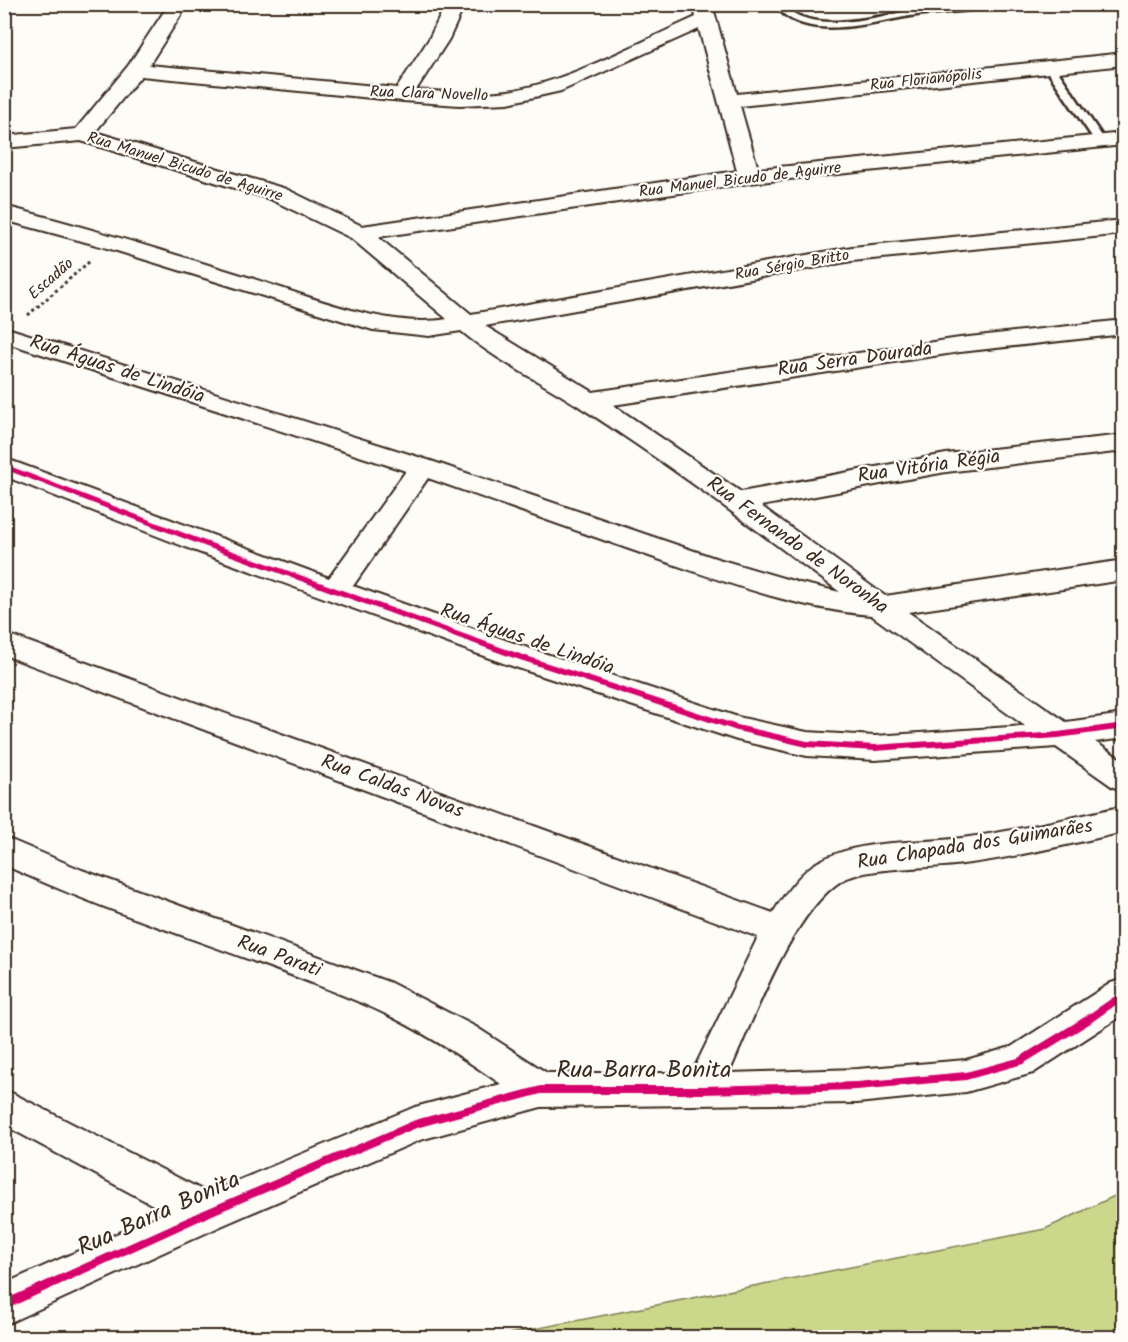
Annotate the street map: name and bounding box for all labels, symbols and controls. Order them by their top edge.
street label: Rua Florianópolis [869,62,983,98]
street label: Rua Clara Novello [369,79,489,109]
street label: Rua Manuel Bicudo de Aguirre [84,125,286,209]
street label: Rua Manuel Bicudo de Aguirre [637,155,843,205]
street label: Rua Sérgio Britto [733,243,851,287]
street label: Escadão [23,252,79,306]
street label: Rua Águas de Lindóia [25,327,209,413]
street label: Rua Serra Dourada [776,333,934,387]
street label: Rua Vitória Régia [856,441,1002,493]
street label: Rua Fernando de Noronha [699,469,895,623]
street label: Rua Águas de Lindóia [436,595,618,685]
street label: Rua Caldas Novas [316,746,468,828]
street label: Rua Chapada dos Guimarães [855,810,1096,879]
street label: Rua Parati [232,927,327,987]
street label: Rua Barra Bonita [557,1051,731,1090]
street label: Rua Barra Bonita [71,1161,247,1267]

